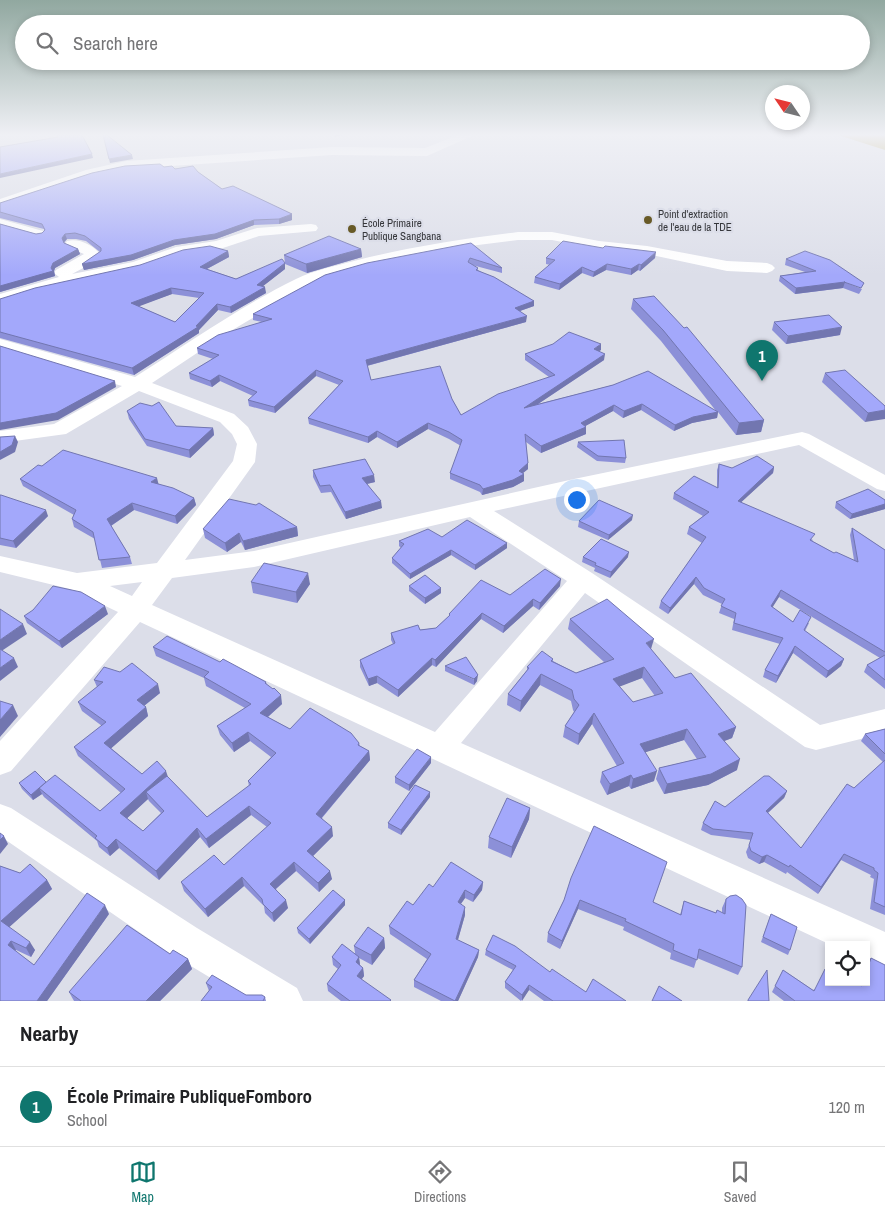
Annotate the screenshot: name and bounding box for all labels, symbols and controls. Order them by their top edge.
search box [15,15,870,70]
icon: search [33,29,61,57]
text: Search here [73,30,158,56]
north arrow [765,85,810,130]
place label: Point d'extraction de l'eau de la TDE [658,207,732,234]
marker: Point d'extraction de l'eau de la TDE [642,214,654,226]
place label: École Primaire Publique Sangbana [362,216,441,243]
marker: École Primaire Publique Sangbana [346,223,358,235]
pin: 1 [746,340,778,381]
your location [564,487,590,513]
map controls [825,941,870,986]
button: locate [825,941,870,986]
text: Nearby [20,1019,78,1048]
text: École Primaire PubliqueFomboro [67,1083,312,1109]
text: 1 [32,1096,40,1118]
text: 120 m [829,1096,865,1118]
text: School [67,1109,107,1131]
tab: Map [129,1158,157,1206]
tab: Directions [414,1158,466,1206]
tab: Saved [724,1158,756,1206]

